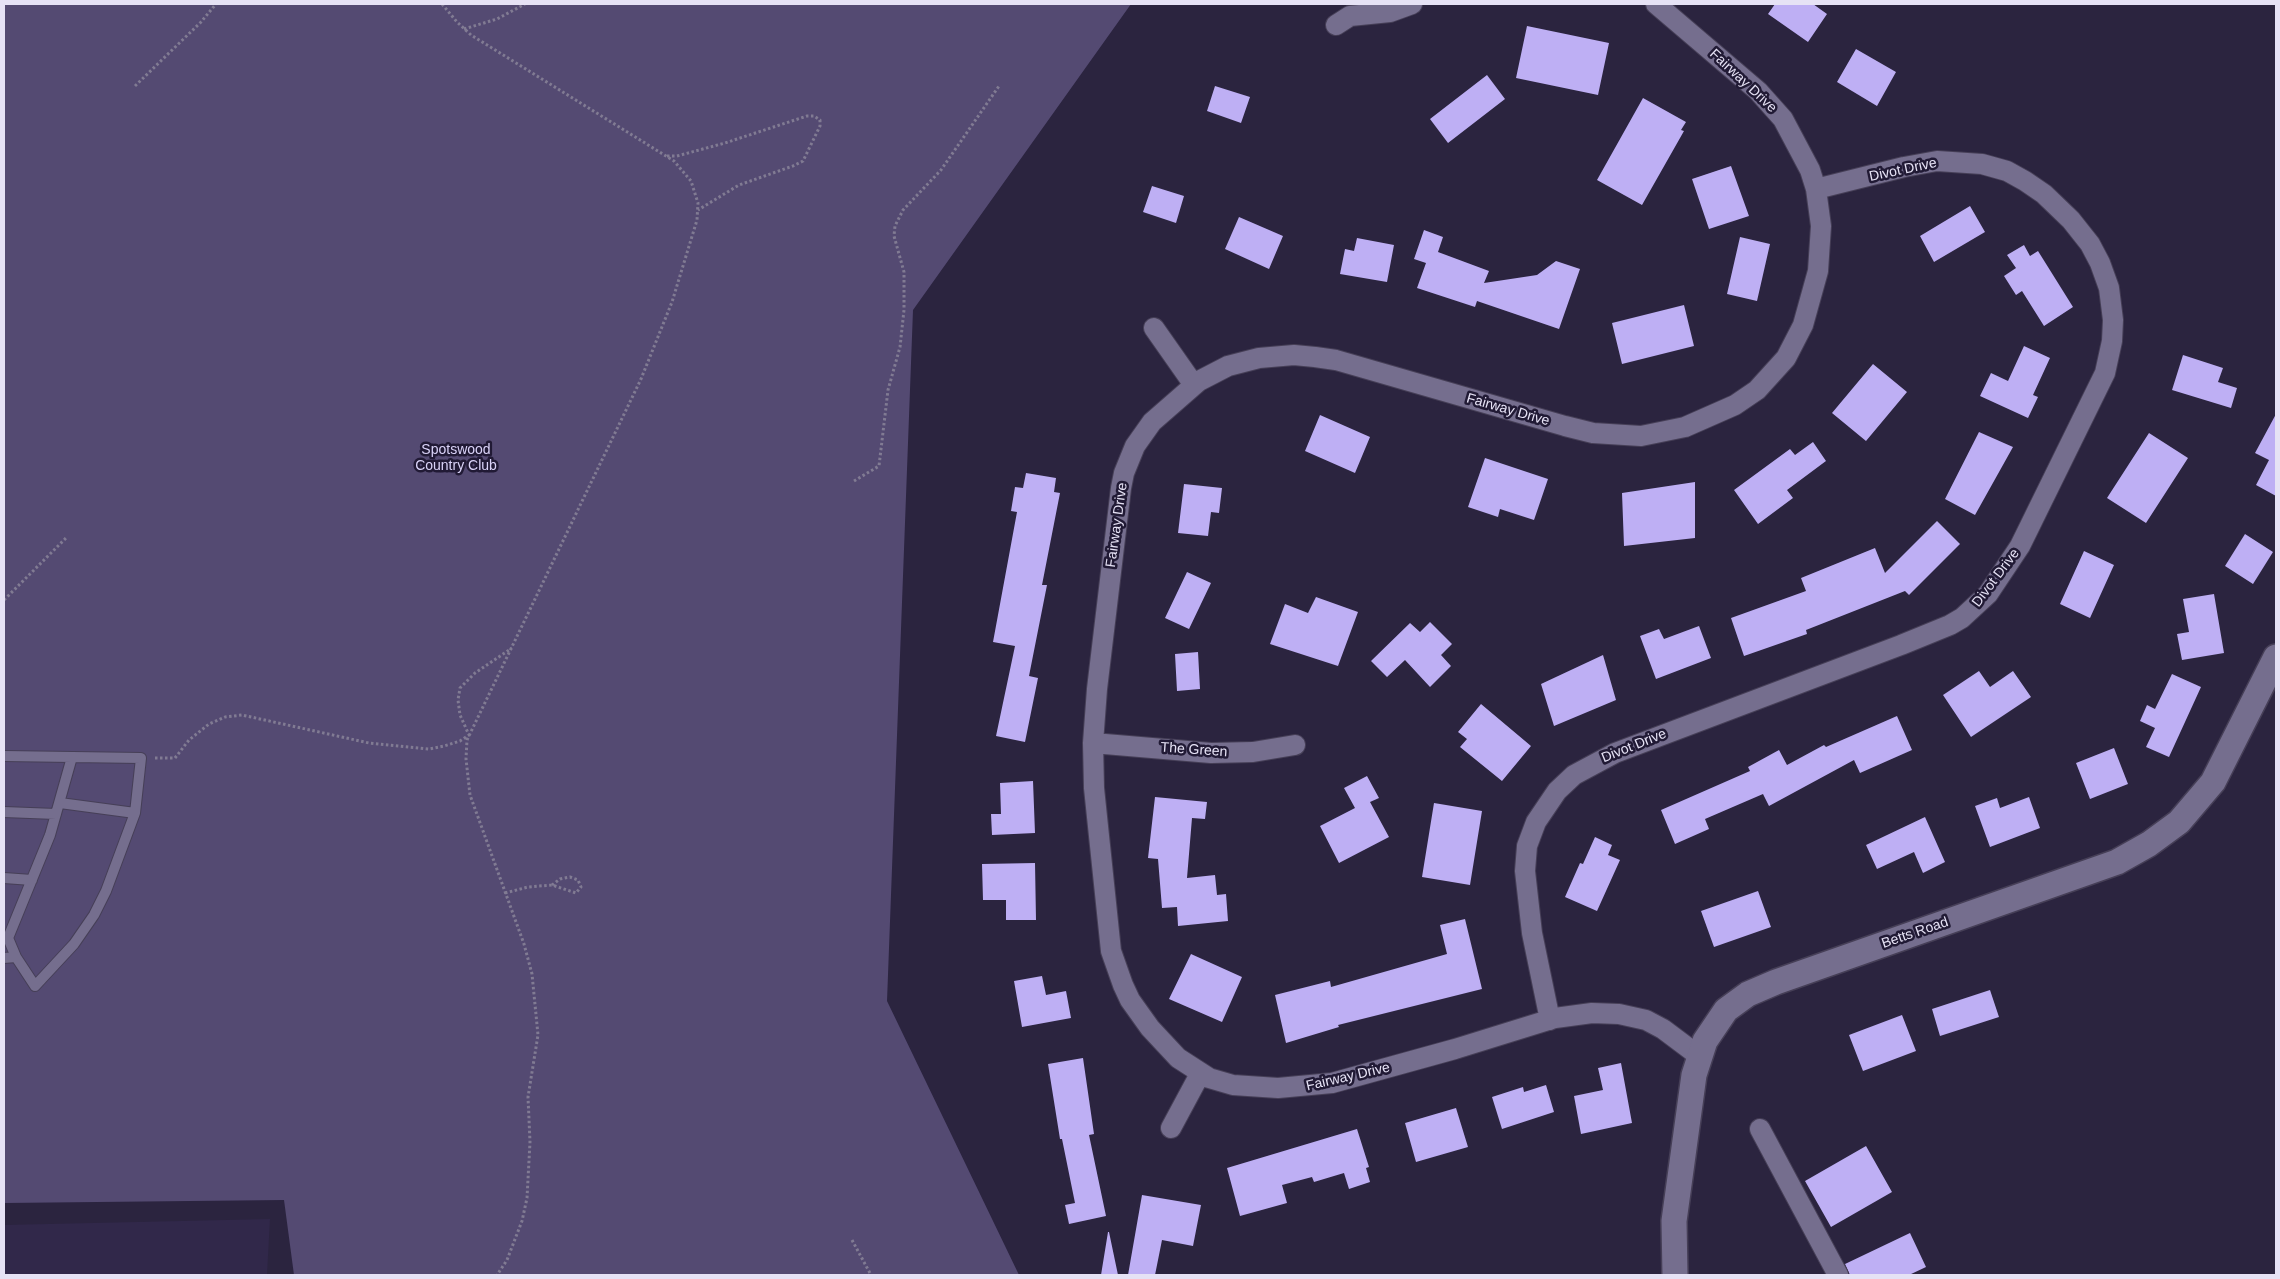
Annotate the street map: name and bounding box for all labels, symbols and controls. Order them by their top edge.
street label: Fairway Drive [1706,46,1780,116]
street label: Divot Drive [1868,155,1938,185]
street label: Fairway Drive [1465,390,1551,430]
park label: Spotswood Country Club [415,442,497,474]
street label: Fairway Drive [1103,481,1131,569]
street label: Divot Drive [1969,546,2023,610]
street label: Divot Drive [1599,725,1669,767]
street label: The Green [1160,739,1228,761]
street label: Betts Road [1880,914,1950,952]
street label: Fairway Drive [1304,1059,1392,1095]

